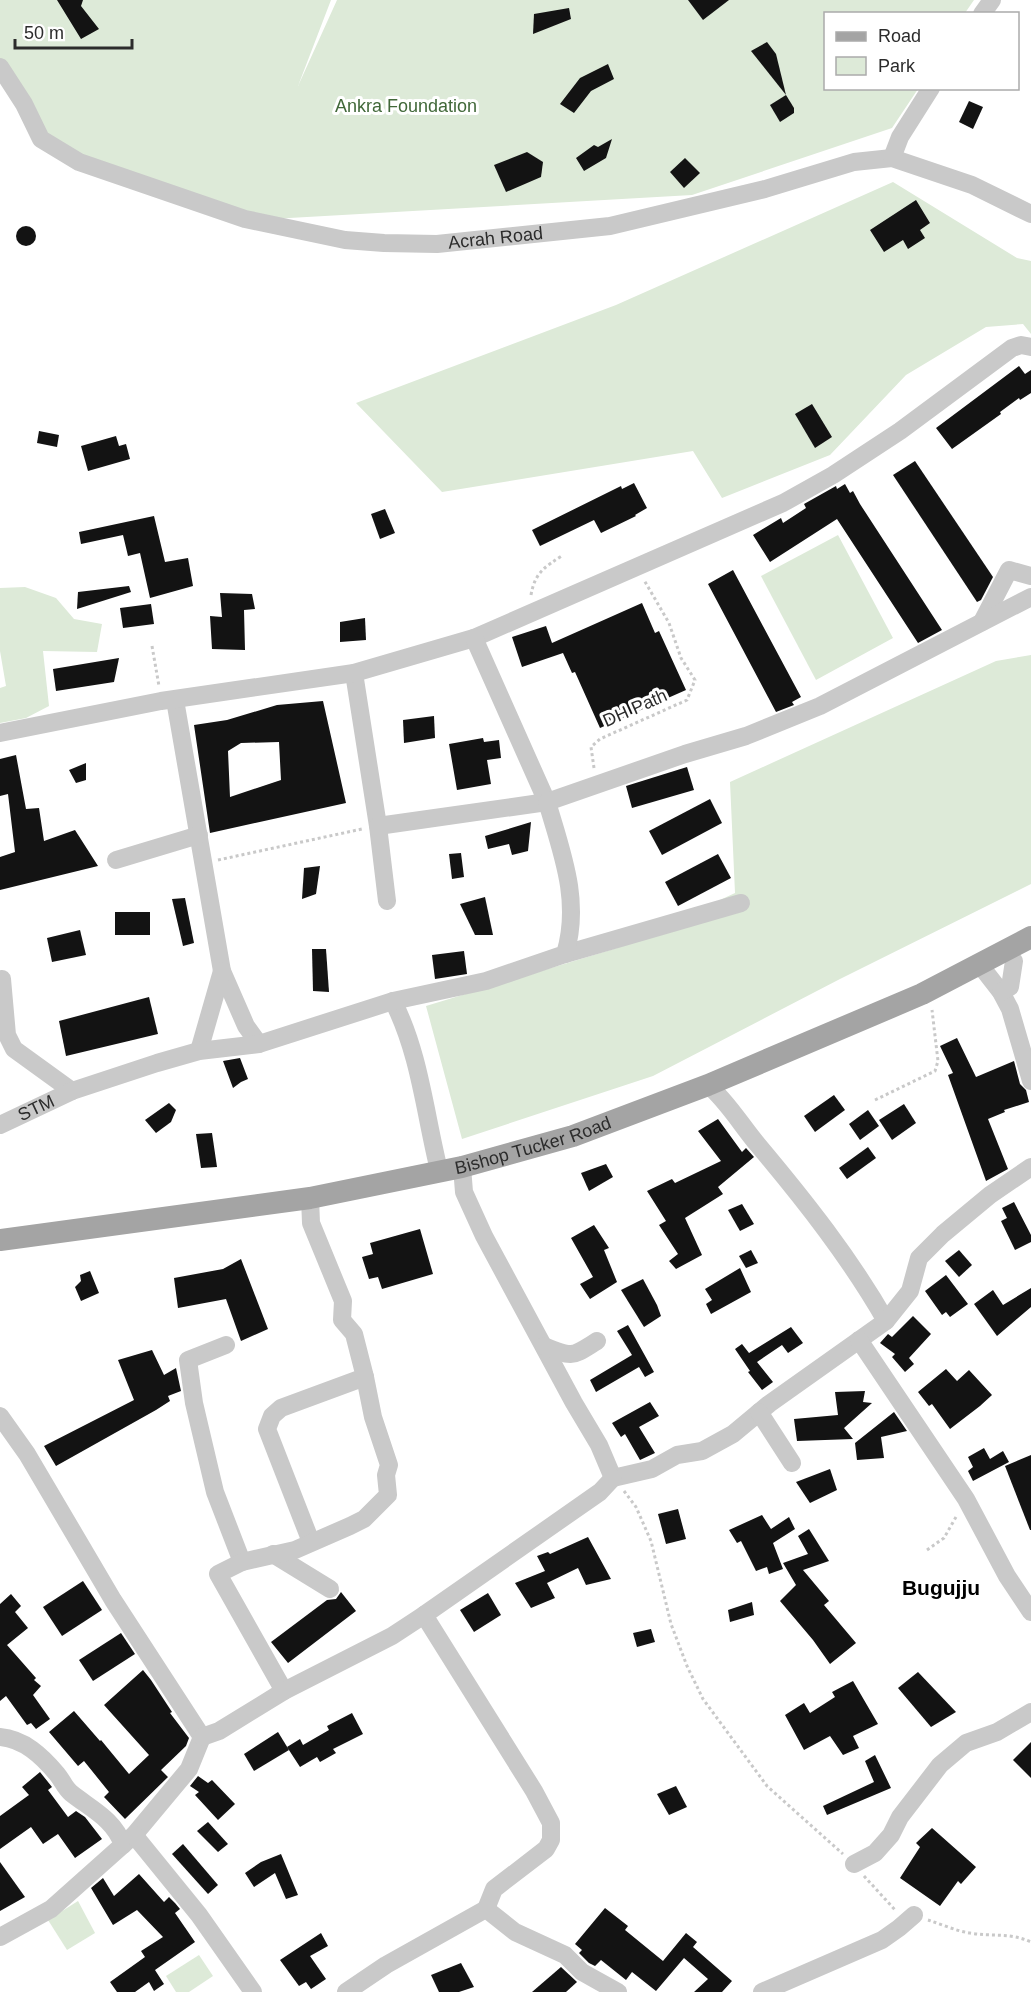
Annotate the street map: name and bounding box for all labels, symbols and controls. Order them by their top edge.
scale bar [15,12,132,50]
legend [824,12,1019,90]
text: 50 m [24,23,64,43]
text: Road [878,26,921,46]
text: Park [878,56,916,76]
park label: Ankra Foundation [335,96,477,116]
street label: Acrah Road [447,223,544,253]
street label: DH Path [600,685,670,731]
street label: STM [15,1091,58,1125]
street label: Bishop Tucker Road [453,1113,614,1178]
district label: Bugujju [902,1576,980,1599]

